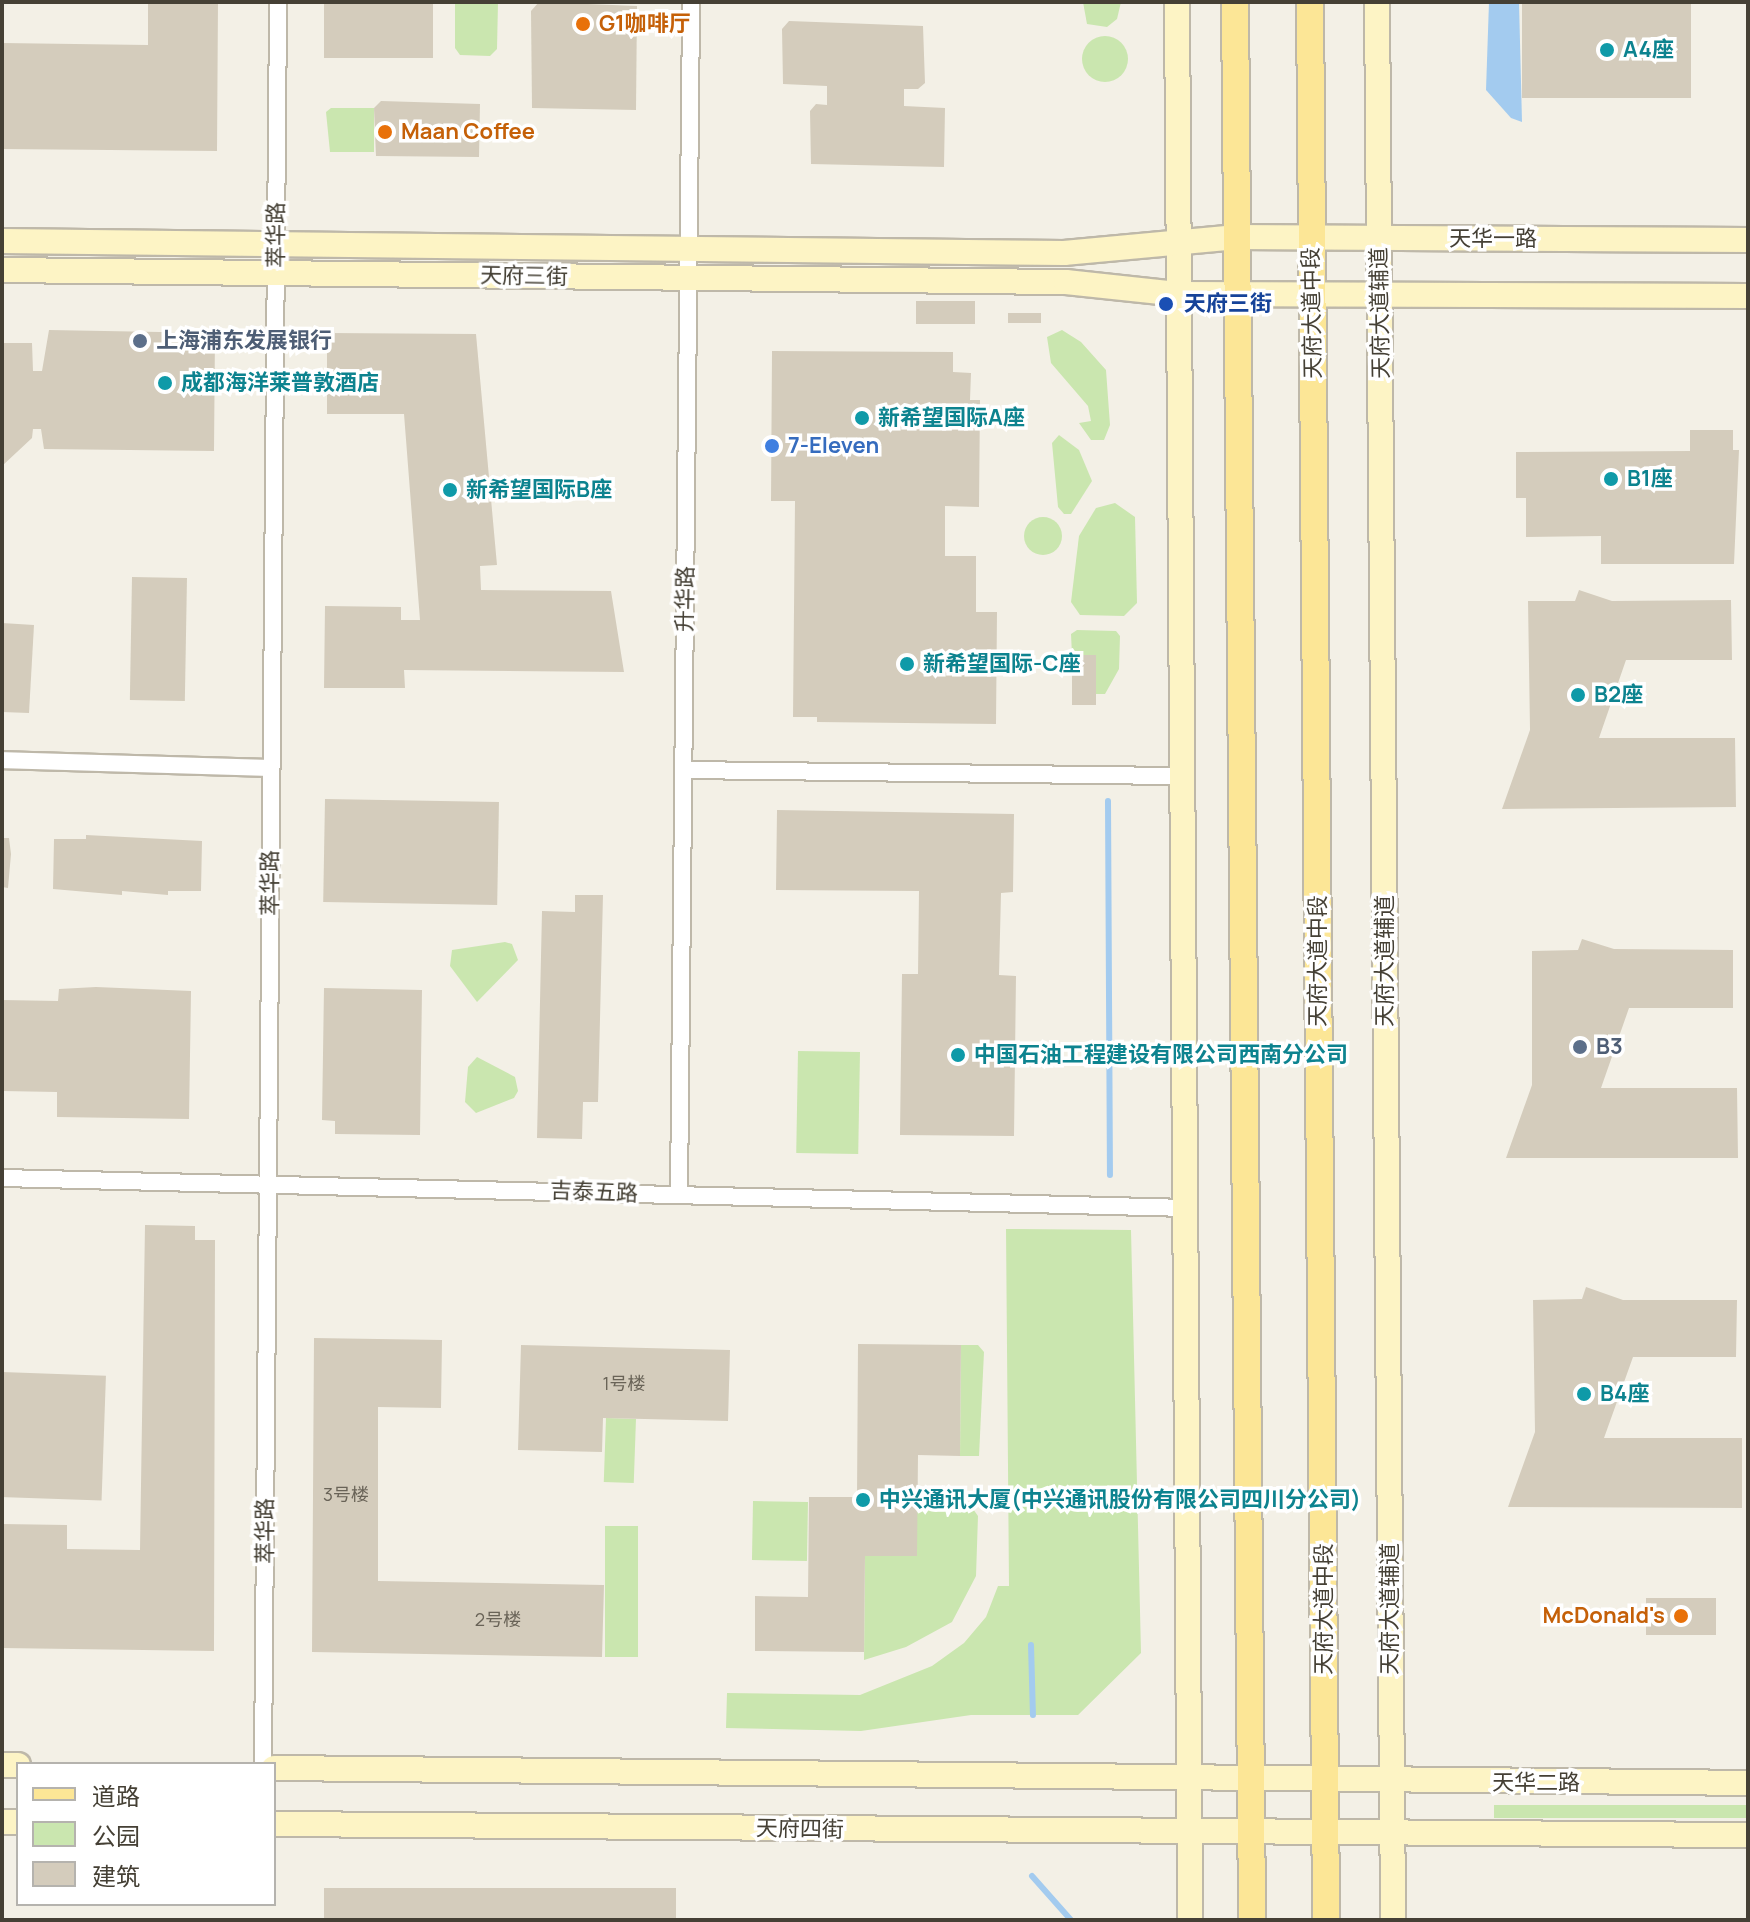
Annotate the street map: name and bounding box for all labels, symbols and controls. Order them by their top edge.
place label: G1咖啡厅 [599,11,691,37]
marker: G1咖啡厅 [574,15,592,33]
place label: A4座 [1623,37,1674,63]
marker: A4座 [1598,41,1616,59]
place label: Maan Coffee [401,119,535,145]
marker: Maan Coffee [376,123,394,141]
street label: 萃华路 [263,202,289,268]
street label: 天华一路 [1449,226,1537,252]
street label: 天府大道中段 [1298,247,1326,379]
street label: 天府大道辅道 [1366,247,1394,379]
street label: 天府三街 [480,262,568,290]
place label: 天府三街 [1184,291,1272,317]
marker: 天府三街 [1155,293,1177,315]
place label: 上海浦东发展银行 [156,328,332,354]
marker: 上海浦东发展银行 [131,332,149,350]
place label: 成都海洋莱普敦酒店 [181,370,379,396]
marker: 成都海洋莱普敦酒店 [156,374,174,392]
place label: 新希望国际A座 [878,405,1025,431]
marker: 新希望国际A座 [853,409,871,427]
place label: 7-Eleven [788,433,879,459]
marker: 7-Eleven [763,437,781,455]
place label: B1座 [1627,466,1673,492]
marker: B1座 [1602,470,1620,488]
place label: 新希望国际B座 [466,477,612,503]
marker: 新希望国际B座 [441,481,459,499]
street label: 升华路 [671,566,699,632]
place label: 新希望国际-C座 [923,651,1080,677]
marker: 新希望国际-C座 [898,655,916,673]
place label: B2座 [1594,682,1643,708]
marker: B2座 [1569,686,1587,704]
street label: 萃华路 [257,850,283,916]
street label: 天府大道中段 [1305,895,1331,1027]
street label: 天府大道辅道 [1372,895,1398,1027]
place label: B3 [1596,1034,1623,1060]
marker: B3 [1571,1038,1589,1056]
place label: 中国石油工程建设有限公司西南分公司 [974,1042,1348,1068]
marker: 中国石油工程建设有限公司西南分公司 [949,1046,967,1064]
street label: 吉泰五路 [550,1177,638,1207]
house number: 1号楼 [602,1372,646,1394]
place label: B4座 [1600,1381,1649,1407]
marker: B4座 [1575,1385,1593,1403]
house number: 3号楼 [323,1483,369,1505]
place label: 中兴通讯大厦(中兴通讯股份有限公司四川分公司) [879,1487,1361,1513]
marker: 中兴通讯大厦(中兴通讯股份有限公司四川分公司) [854,1491,872,1509]
street label: 萃华路 [252,1498,278,1564]
street label: 天府大道中段 [1311,1543,1337,1675]
street label: 天府大道辅道 [1377,1543,1403,1675]
place label: McDonald's [1542,1603,1665,1629]
marker: McDonald's [1672,1607,1690,1625]
house number: 2号楼 [475,1608,521,1630]
legend [16,1762,276,1906]
street label: 天华二路 [1492,1770,1580,1796]
text: 道路 [92,1779,140,1812]
street label: 天府四街 [756,1815,844,1843]
text: 公园 [92,1819,140,1852]
text: 建筑 [92,1859,140,1892]

